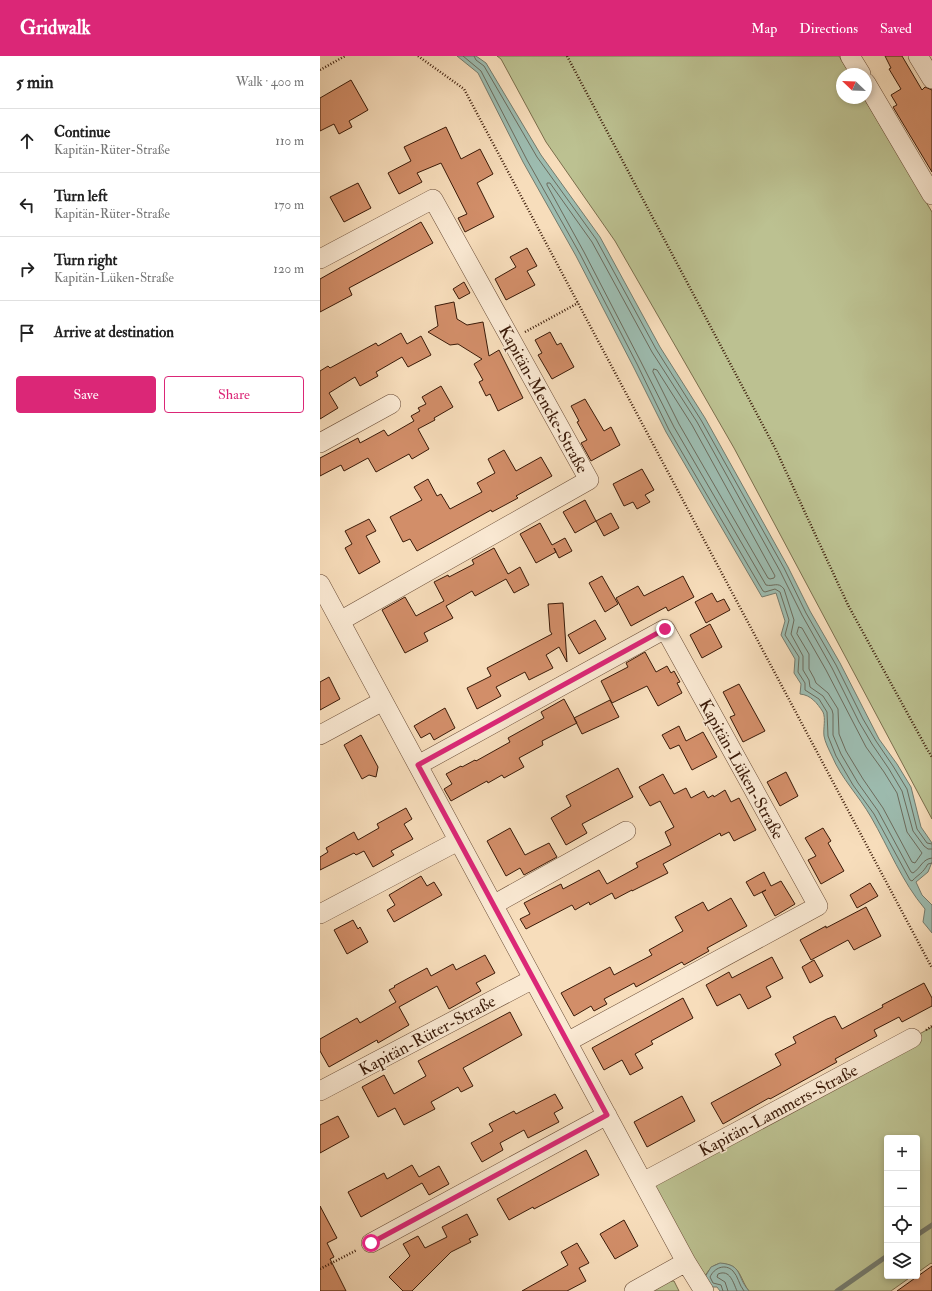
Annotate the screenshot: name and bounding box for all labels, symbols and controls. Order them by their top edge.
text: Gridwalk [20,16,91,40]
text: Map [751,20,777,37]
text: Directions [799,20,858,37]
text: Saved [880,20,912,37]
north arrow [836,68,872,104]
text: 5 min [16,72,54,93]
text: Walk · 400 m [236,74,304,90]
text: Continue [54,123,110,142]
icon: ahead [16,130,38,152]
text: 110 m [275,133,304,149]
text: Kapitän-Rüter-Straße [54,142,170,158]
text: Turn left [54,187,108,206]
icon: left [16,194,38,216]
text: 170 m [274,197,304,213]
text: Kapitän-Rüter-Straße [54,206,170,222]
text: Turn right [54,251,117,270]
icon: right [16,258,38,280]
text: 120 m [273,261,304,277]
text: Kapitän-Lüken-Straße [54,270,174,286]
icon: arrive [16,322,38,344]
street label: Kapitän-Mencke-Straße [493,322,593,477]
text: Arrive at destination [54,323,174,342]
button: Save [16,376,156,413]
button: Share [164,376,304,413]
route end [656,620,674,638]
street label: Kapitän-Lüken-Straße [693,696,789,843]
street label: Kapitän-Rüter-Straße [355,991,500,1081]
street label: Kapitän-Lammers-Straße [695,1060,862,1162]
map controls [884,1135,920,1279]
button: + [884,1135,920,1171]
button: − [884,1171,920,1207]
button: locate [884,1207,920,1243]
route start [362,1234,380,1252]
button: layers [884,1243,920,1279]

